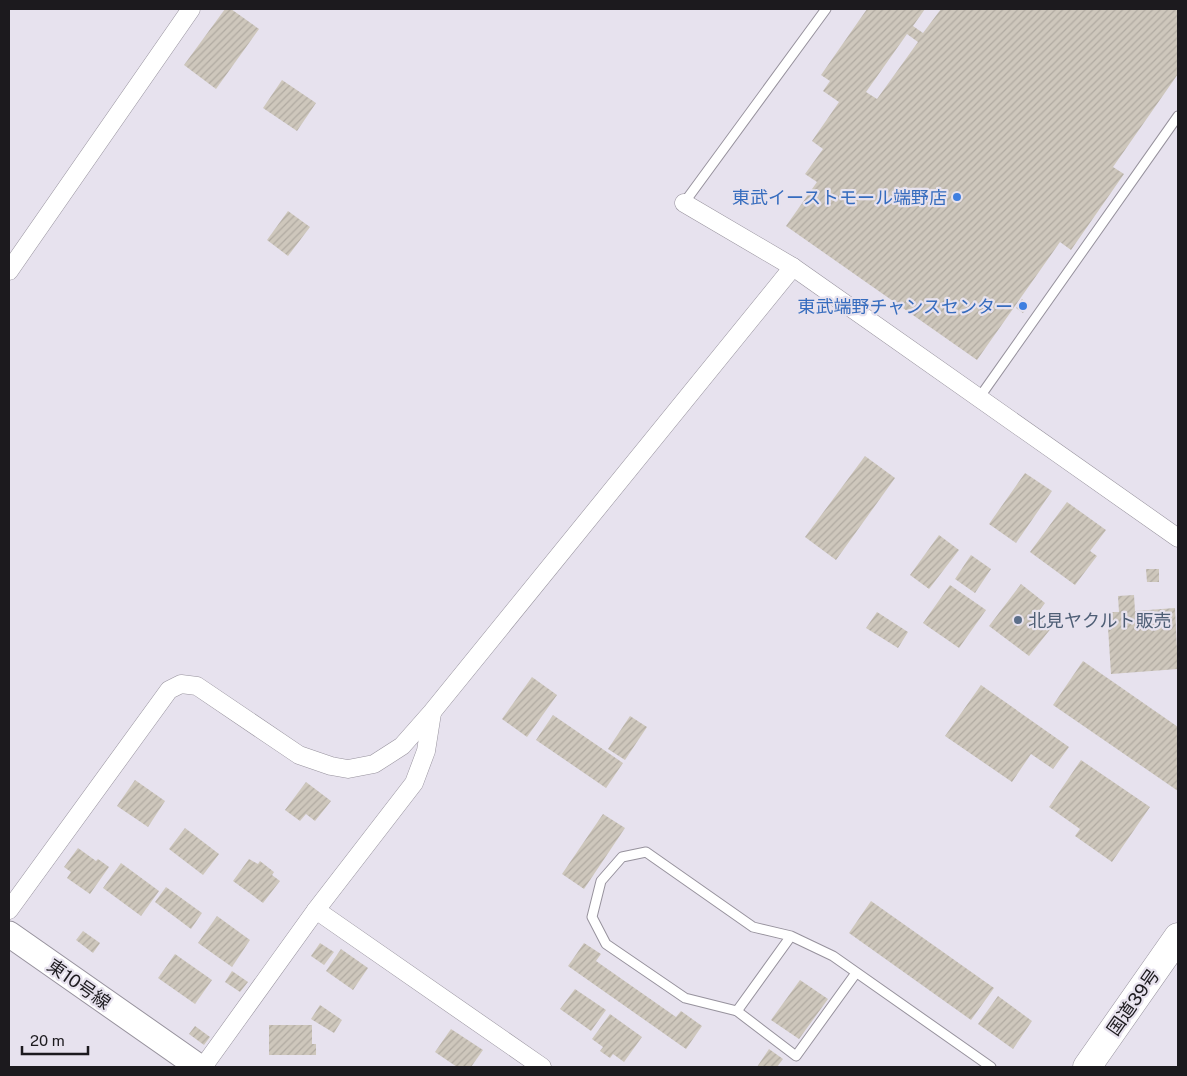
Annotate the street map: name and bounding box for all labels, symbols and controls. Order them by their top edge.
place label: 東武イーストモール端野店 [732,187,947,208]
marker: 東武イーストモール端野店 [951,191,963,203]
place label: 東武端野チャンスセンター [798,296,1013,317]
marker: 東武端野チャンスセンター [1017,300,1029,312]
place label: 北見ヤクルト販売 [1028,610,1171,631]
marker: 北見ヤクルト販売 [1012,614,1024,626]
street label: 東10号線 [43,955,115,1013]
street label: 国道39号 [1102,965,1164,1039]
scale bar [22,1024,89,1056]
text: 20 m [30,1032,65,1049]

